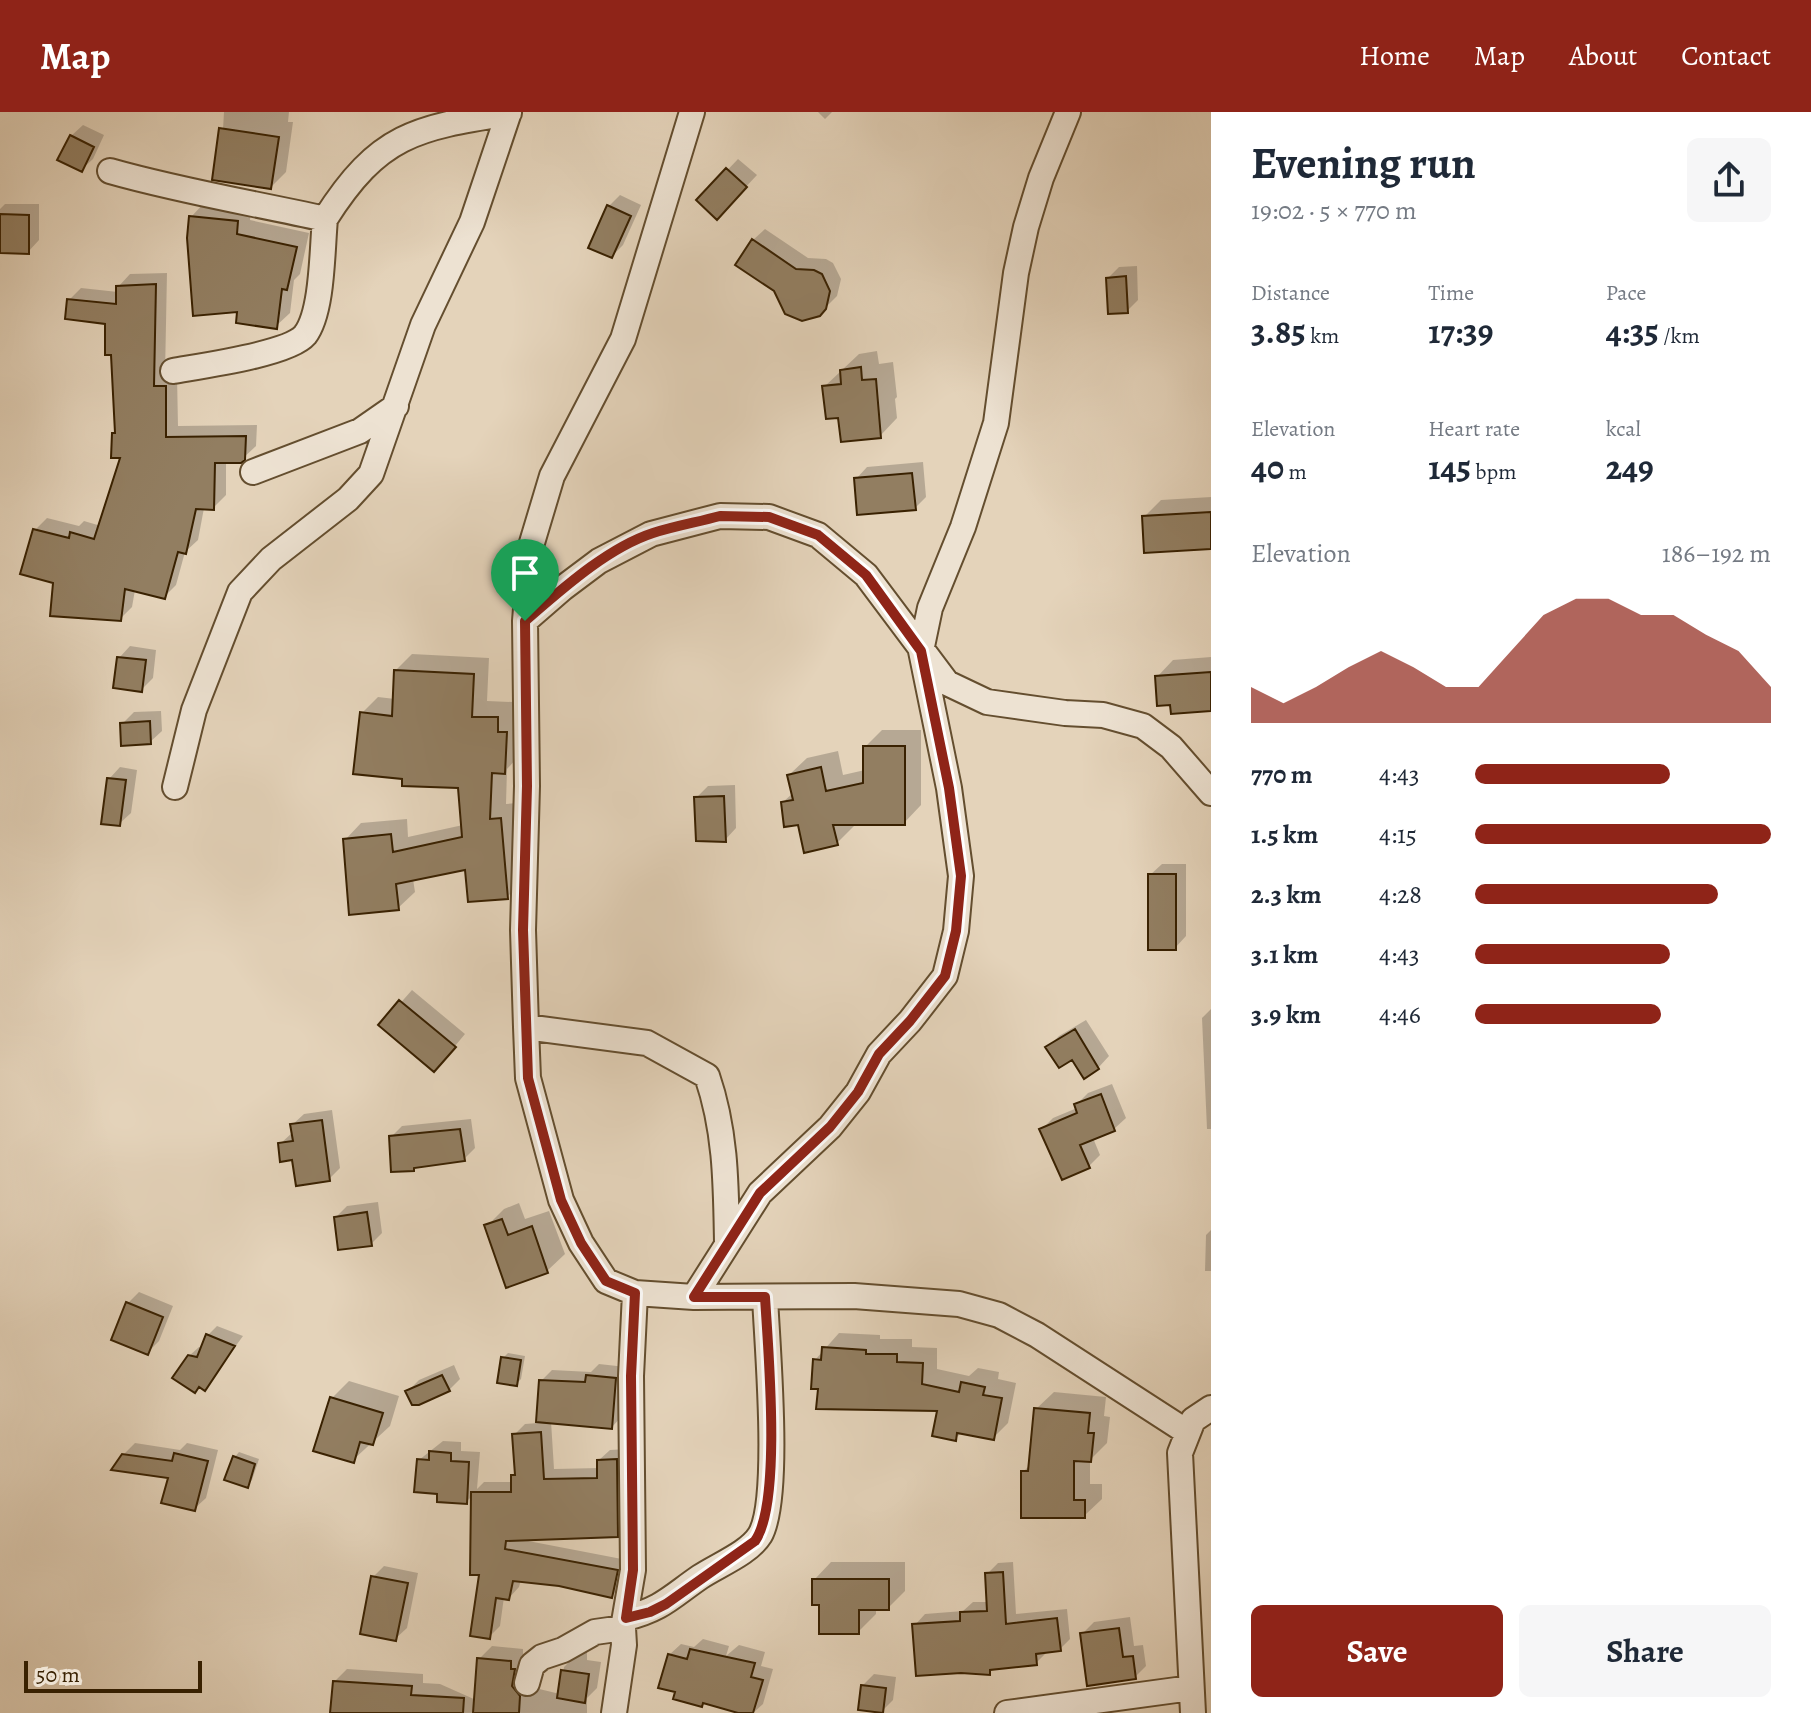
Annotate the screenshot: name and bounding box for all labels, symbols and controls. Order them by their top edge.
text: Map [40,30,110,82]
text: Home [1359,37,1430,75]
text: Map [1474,37,1525,75]
text: About [1569,37,1637,75]
text: Contact [1681,37,1771,75]
text: Evening run [1251,133,1476,193]
button: share [1687,138,1771,222]
text: 19:02 · 5 × 770 m [1251,193,1417,228]
text: Distance [1251,278,1330,308]
text: Time [1428,278,1474,308]
text: Pace [1606,278,1646,308]
text: 3.85 [1251,308,1306,355]
text: 17:39 [1428,308,1493,355]
text: 4:35 [1606,308,1659,355]
text: km [1306,321,1339,351]
text: /km [1659,321,1700,351]
text: Elevation [1251,414,1335,444]
text: Heart rate [1428,414,1520,444]
text: kcal [1606,414,1641,444]
text: 40 [1251,444,1284,491]
text: 145 [1428,444,1471,491]
text: 249 [1606,444,1654,491]
text: m [1284,457,1307,487]
text: bpm [1471,457,1516,487]
text: Elevation [1251,536,1351,571]
text: 186–192 m [1662,536,1771,571]
pin [491,539,559,621]
icon: arrive [503,551,547,595]
text: 770 m [1251,757,1313,792]
text: 4:43 [1379,757,1420,792]
text: 1.5 km [1251,817,1318,852]
text: 4:15 [1379,817,1417,852]
text: 2.3 km [1251,877,1322,912]
text: 4:28 [1379,877,1422,912]
text: 3.1 km [1251,937,1318,972]
text: 4:43 [1379,937,1420,972]
text: 3.9 km [1251,997,1321,1032]
text: 4:46 [1379,997,1421,1032]
button: Save [1251,1605,1503,1697]
button: Share [1519,1605,1771,1697]
scale bar [24,1657,202,1693]
text: 50 m [36,1660,80,1690]

